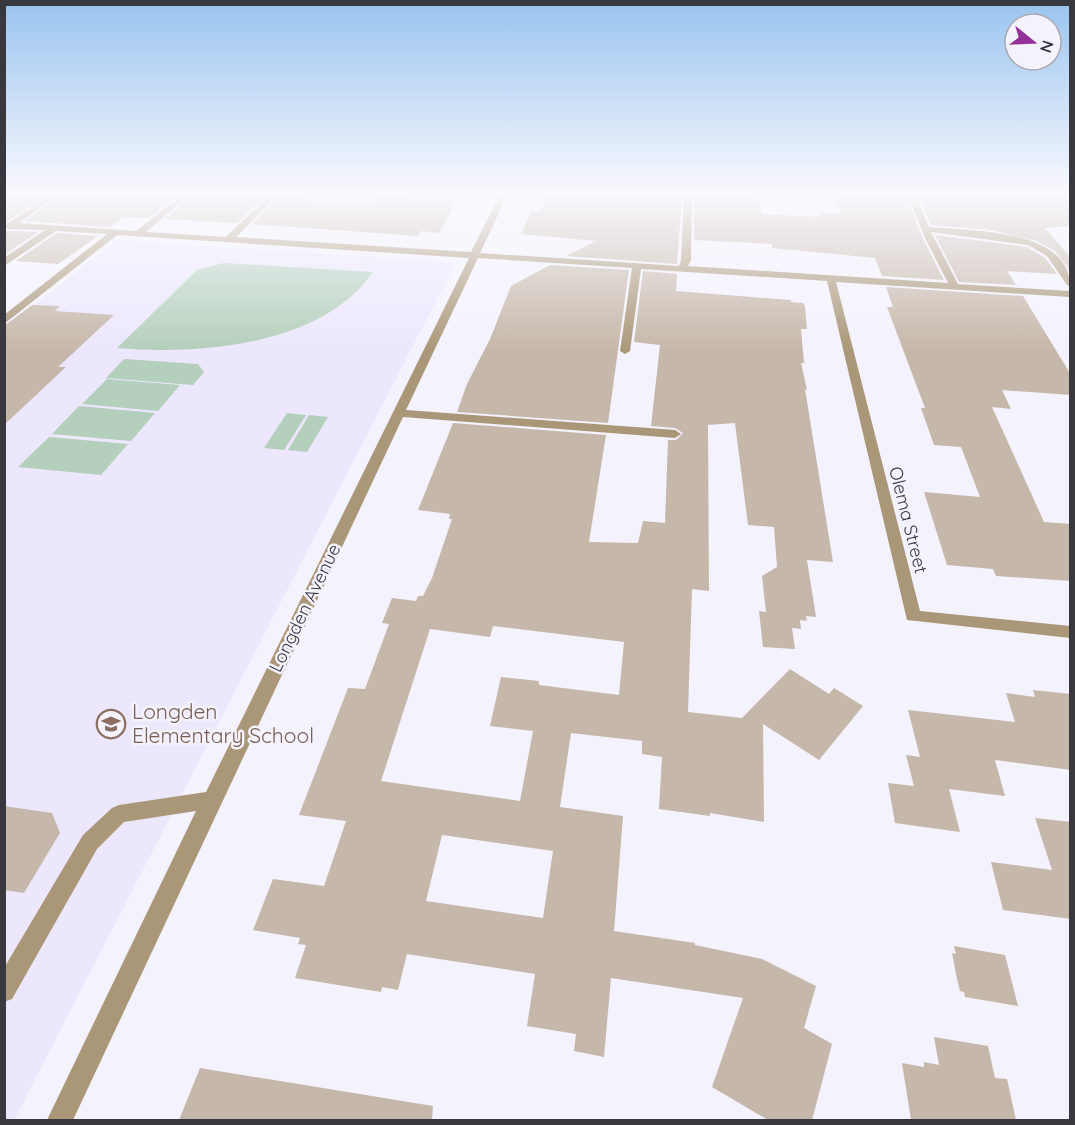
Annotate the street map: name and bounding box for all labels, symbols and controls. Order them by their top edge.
north arrow [1003,12,1063,72]
text: N [1036,38,1059,55]
street label: Olema Street [884,464,933,576]
street label: Longden Avenue [264,540,346,676]
place label: Longden Elementary School [132,698,314,748]
school or university icon: Longden Elementary School [95,708,127,740]

